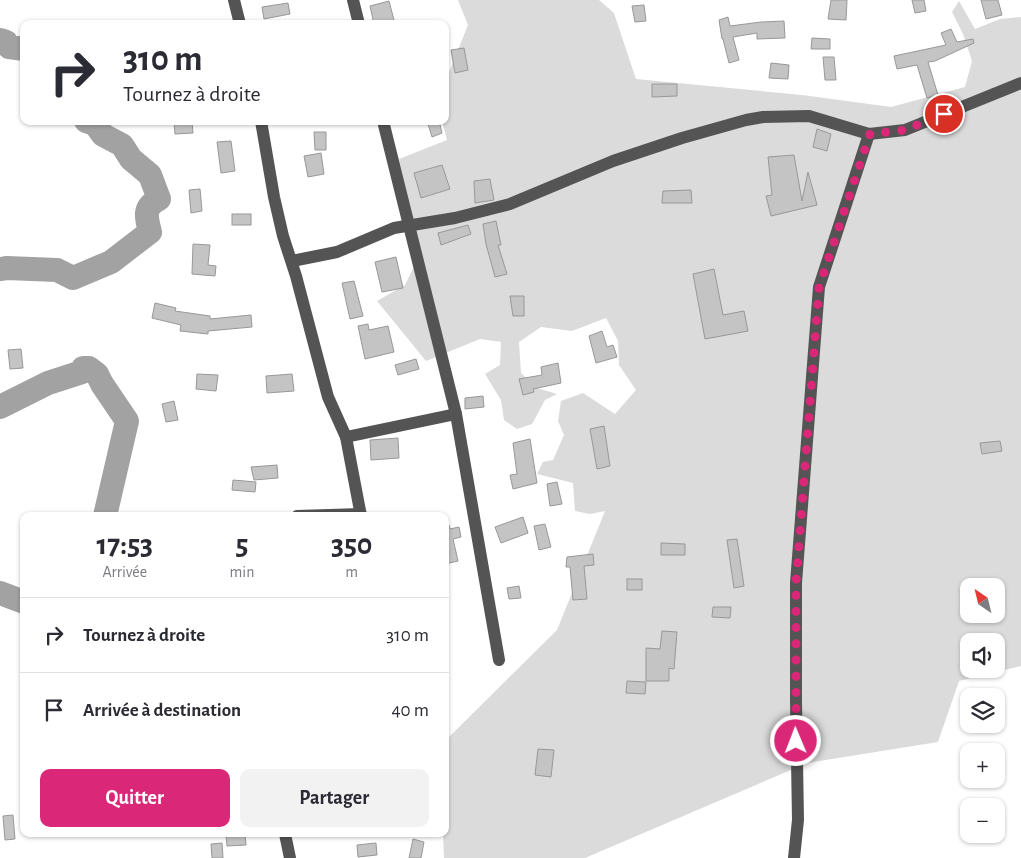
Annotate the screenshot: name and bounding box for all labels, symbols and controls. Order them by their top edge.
icon: right [40,40,105,105]
text: 310 m [123,42,202,77]
text: Tournez à droite [123,83,261,105]
pin [923,93,965,135]
icon: arrive [930,100,958,128]
text: 17:53 [97,530,153,560]
text: 5 [236,530,248,560]
text: 350 [331,530,373,560]
text: Arrivée [102,564,147,580]
text: min [230,564,254,580]
text: m [345,564,358,580]
north arrow [960,578,1005,622]
map controls [960,578,1005,843]
icon: right [40,621,68,649]
text: Tournez à droite [83,626,205,645]
text: 310 m [386,626,429,645]
button: sound [960,633,1005,678]
button: layers [960,688,1005,733]
icon: arrive [40,696,68,724]
text: Arrivée à destination [83,701,241,720]
text: 40 m [391,701,429,720]
position arrow [769,714,821,766]
button: + [960,743,1005,788]
button: Quitter [40,769,230,827]
button: Partager [240,769,429,827]
button: − [960,798,1005,843]

